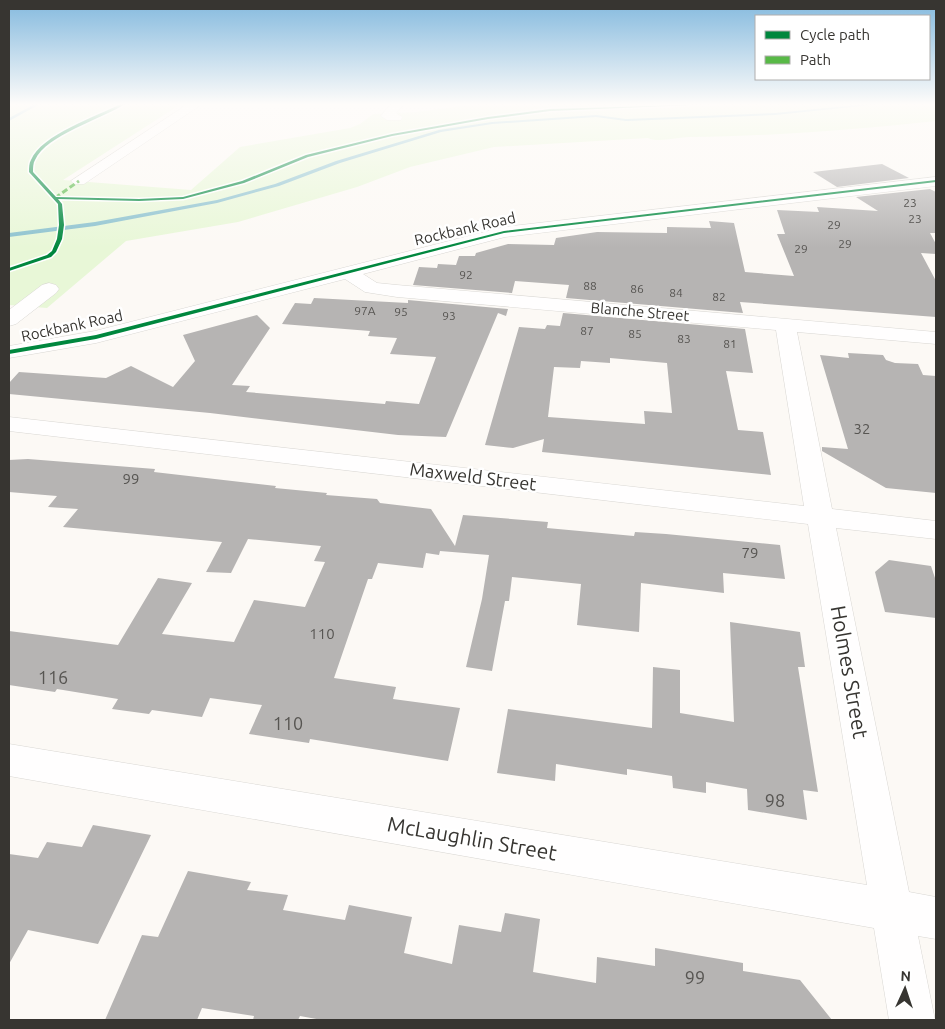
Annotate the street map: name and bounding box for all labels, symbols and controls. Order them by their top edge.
legend [755,15,930,80]
text: Cycle path [800,26,870,43]
text: Path [800,51,831,68]
house number: 23 [903,196,917,209]
street label: Rockbank Road [413,209,517,248]
house number: 23 [908,212,922,225]
house number: 29 [827,218,841,231]
house number: 29 [838,237,852,250]
house number: 29 [794,242,808,255]
house number: 92 [459,268,473,281]
house number: 88 [583,279,597,292]
house number: 86 [630,282,644,295]
house number: 84 [669,286,683,299]
house number: 82 [712,290,726,303]
street label: Blanche Street [590,299,690,324]
house number: 97A [354,304,376,317]
house number: 95 [394,305,408,318]
street label: Rockbank Road [20,306,124,345]
house number: 93 [442,309,456,322]
house number: 87 [580,324,594,337]
house number: 85 [628,327,642,340]
house number: 83 [677,332,691,345]
house number: 81 [723,337,737,350]
house number: 32 [854,420,870,437]
street label: Maxweld Street [409,458,538,494]
house number: 99 [123,470,139,487]
house number: 79 [742,544,758,561]
street label: Holmes Street [826,603,873,740]
house number: 110 [309,625,335,642]
house number: 116 [38,667,68,687]
house number: 110 [273,713,303,733]
house number: 98 [765,790,785,810]
street label: McLaughlin Street [386,811,559,865]
north arrow [880,964,930,1014]
house number: 99 [685,967,705,987]
text: N [900,968,911,984]

